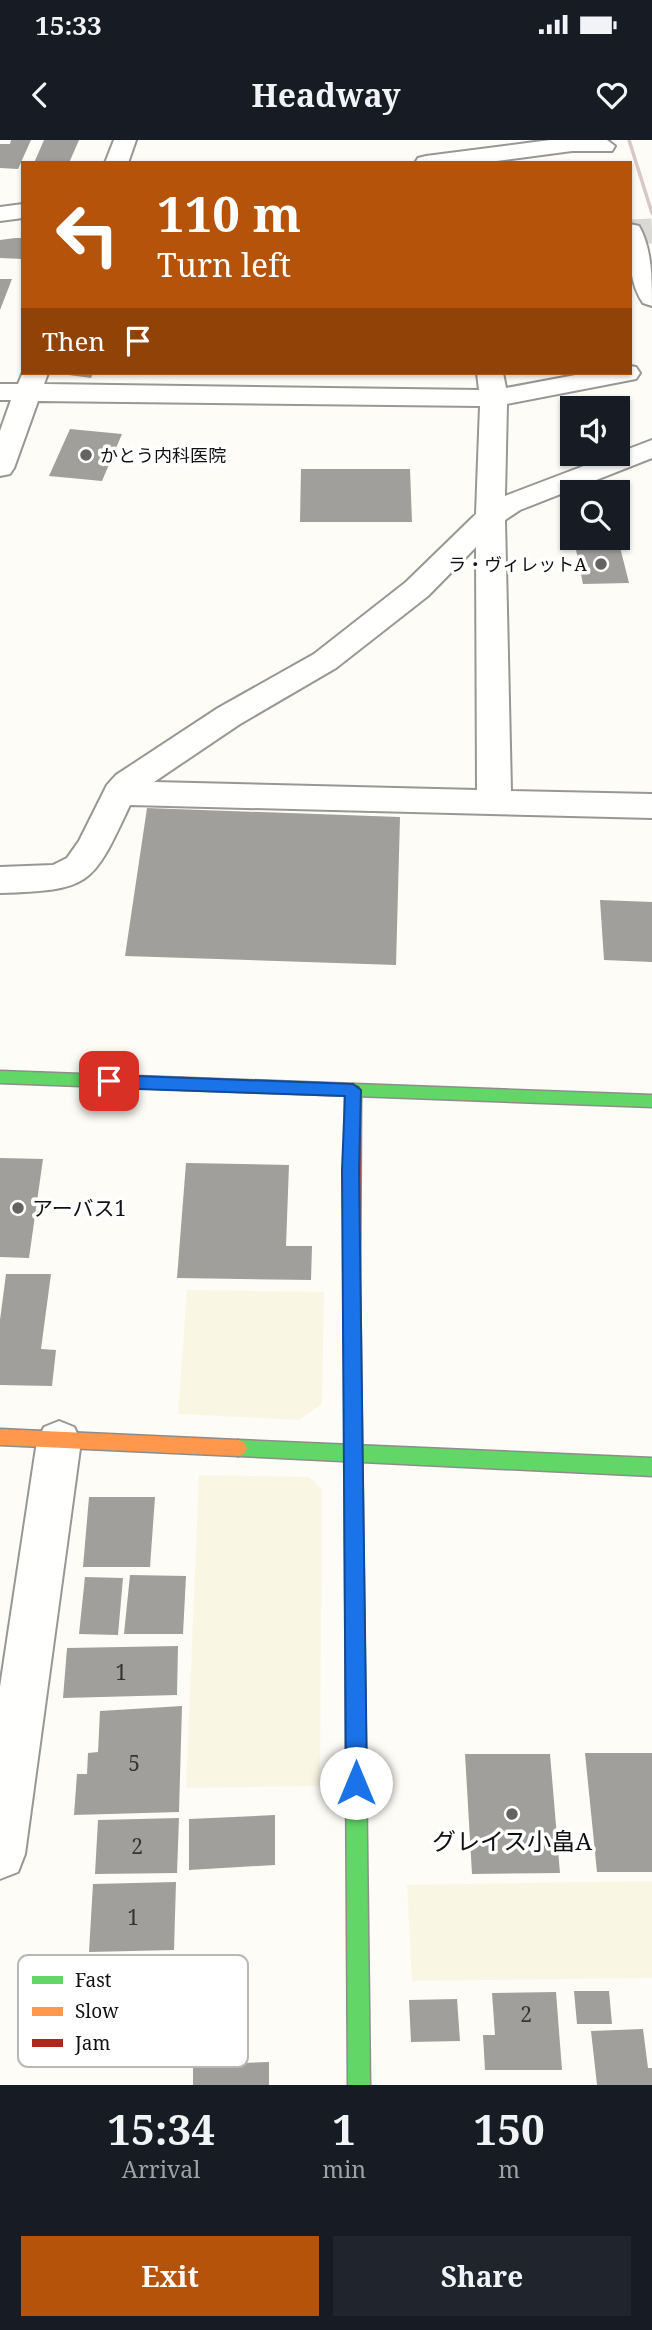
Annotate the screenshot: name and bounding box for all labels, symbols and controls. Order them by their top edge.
text: 15:33 [35,7,102,43]
text: Headway [252,73,400,116]
icon: back [21,76,59,114]
icon: heart [593,76,631,114]
text: 110 m [157,180,301,246]
icon: left [42,189,133,280]
text: Turn left [157,243,291,286]
icon: arrive [119,322,157,360]
text: Then [42,323,105,359]
map controls [560,396,630,550]
button: sound [560,396,630,466]
place label: かとう内科医院 [100,443,226,467]
marker: かとう内科医院 [78,447,94,463]
button: search [560,480,630,550]
place label: ラ・ヴィレットA [448,552,587,576]
marker: ラ・ヴィレットA [593,556,609,572]
pin [79,1051,139,1111]
icon: arrive [90,1062,128,1100]
place label: アーバス1 [32,1194,126,1222]
marker: アーバス1 [10,1200,26,1216]
house number: 1 [115,1658,127,1686]
position arrow [319,1746,393,1820]
house number: 5 [128,1749,140,1777]
marker: グレイス小畠A [504,1806,520,1822]
place label: グレイス小畠A [432,1824,592,1857]
house number: 2 [131,1832,143,1860]
house number: 1 [127,1903,139,1931]
legend [18,1955,248,2067]
text: Fast [75,1967,112,1993]
text: Slow [75,1998,119,2024]
house number: 2 [520,2000,532,2028]
text: Jam [74,2030,110,2056]
text: 15:34 [107,2100,215,2157]
text: 1 [332,2100,356,2157]
text: 150 [473,2100,545,2157]
text: Arrival [122,2153,200,2185]
text: min [322,2153,366,2185]
text: m [498,2153,520,2185]
button: Exit [21,2236,319,2316]
button: Share [333,2236,631,2316]

